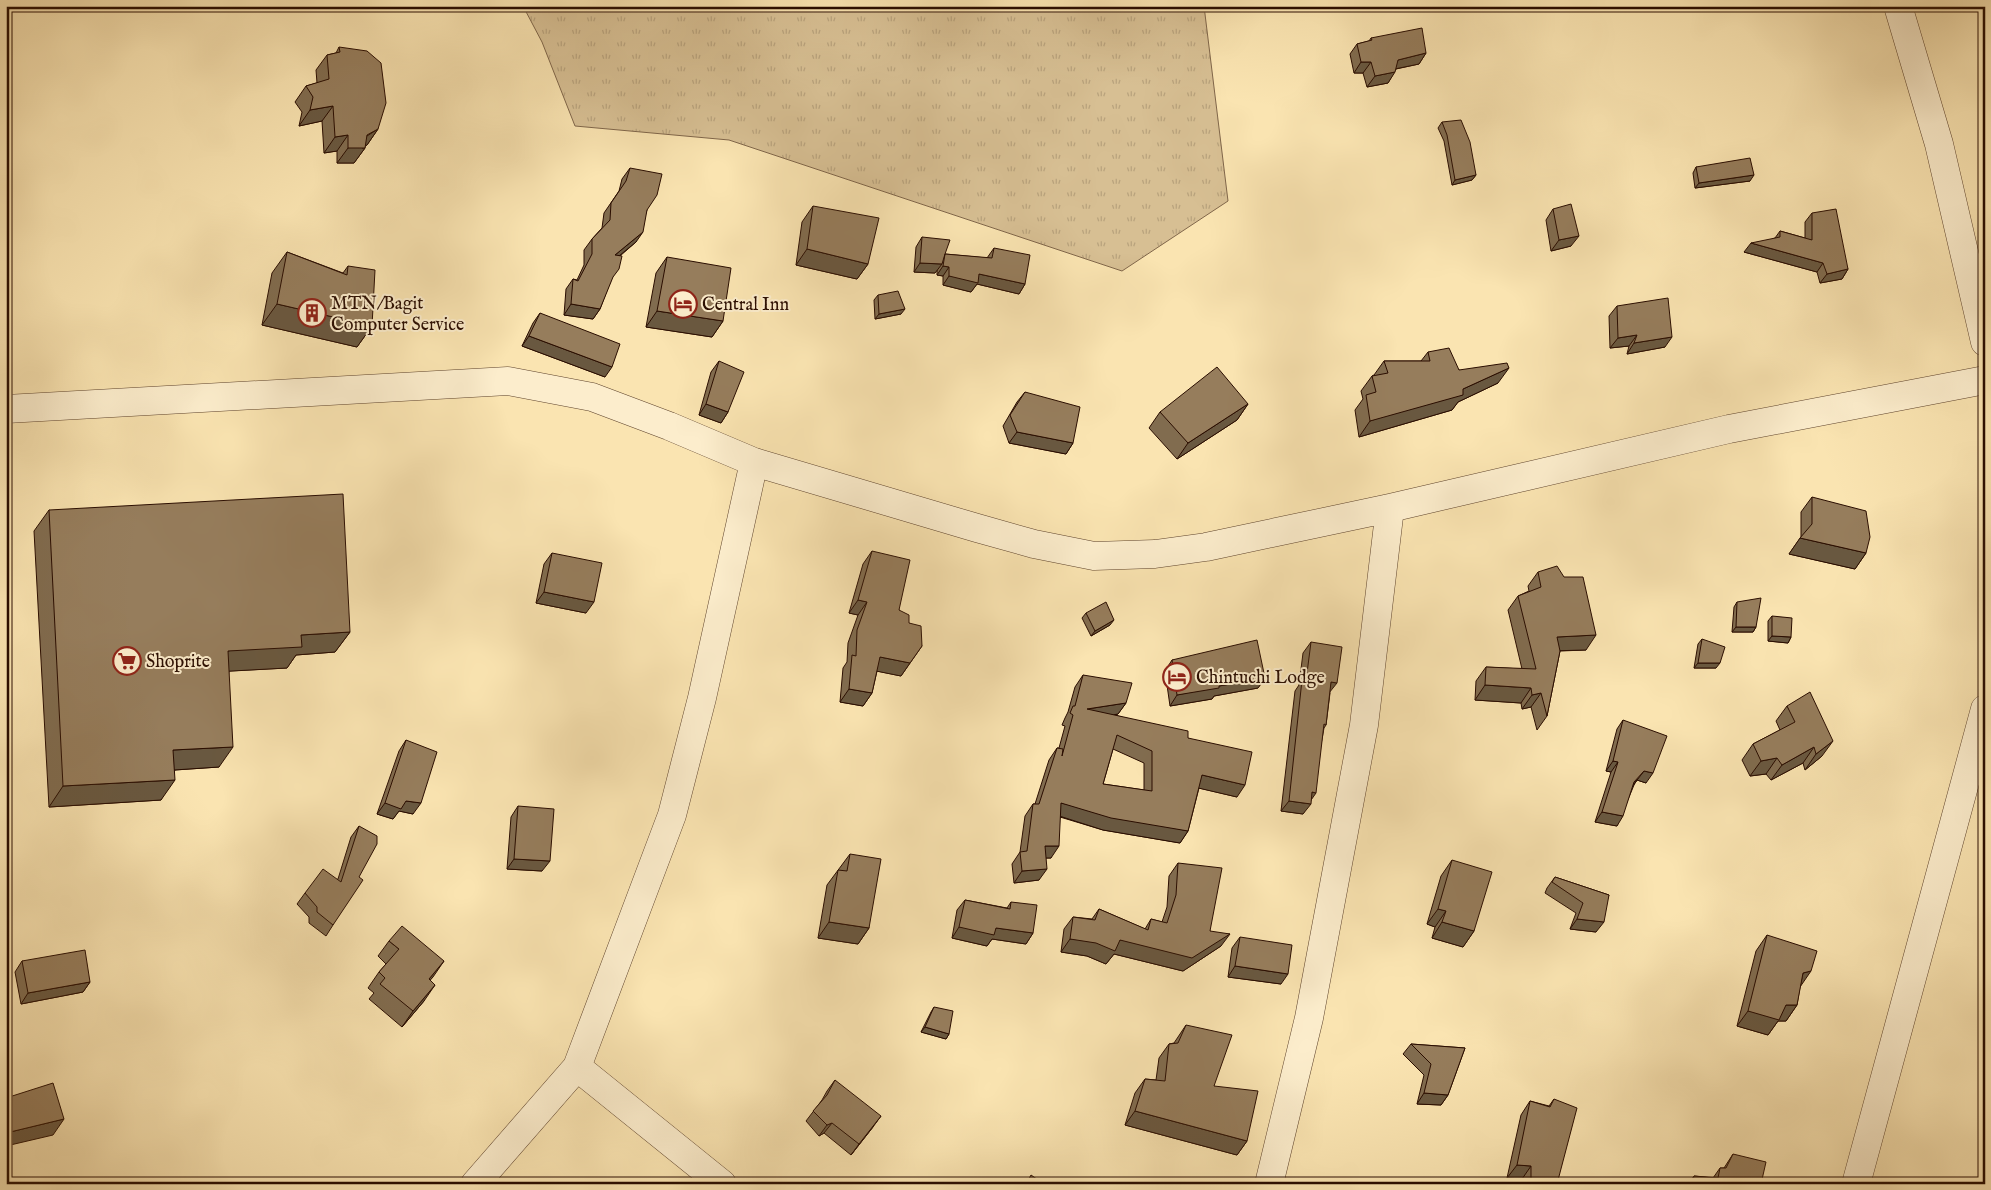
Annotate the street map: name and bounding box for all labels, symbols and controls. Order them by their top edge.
hotel icon: Central Inn [668,289,698,319]
place label: MTN/Bagit Computer Service [331,293,464,337]
place label: Central Inn [702,294,789,317]
building icon: MTN/Bagit Computer Service [297,298,327,328]
supermarket icon: Shoprite [112,646,142,676]
place label: Shoprite [146,651,210,674]
hotel icon: Chintuchi Lodge [1162,662,1192,692]
place label: Chintuchi Lodge [1196,667,1325,690]

